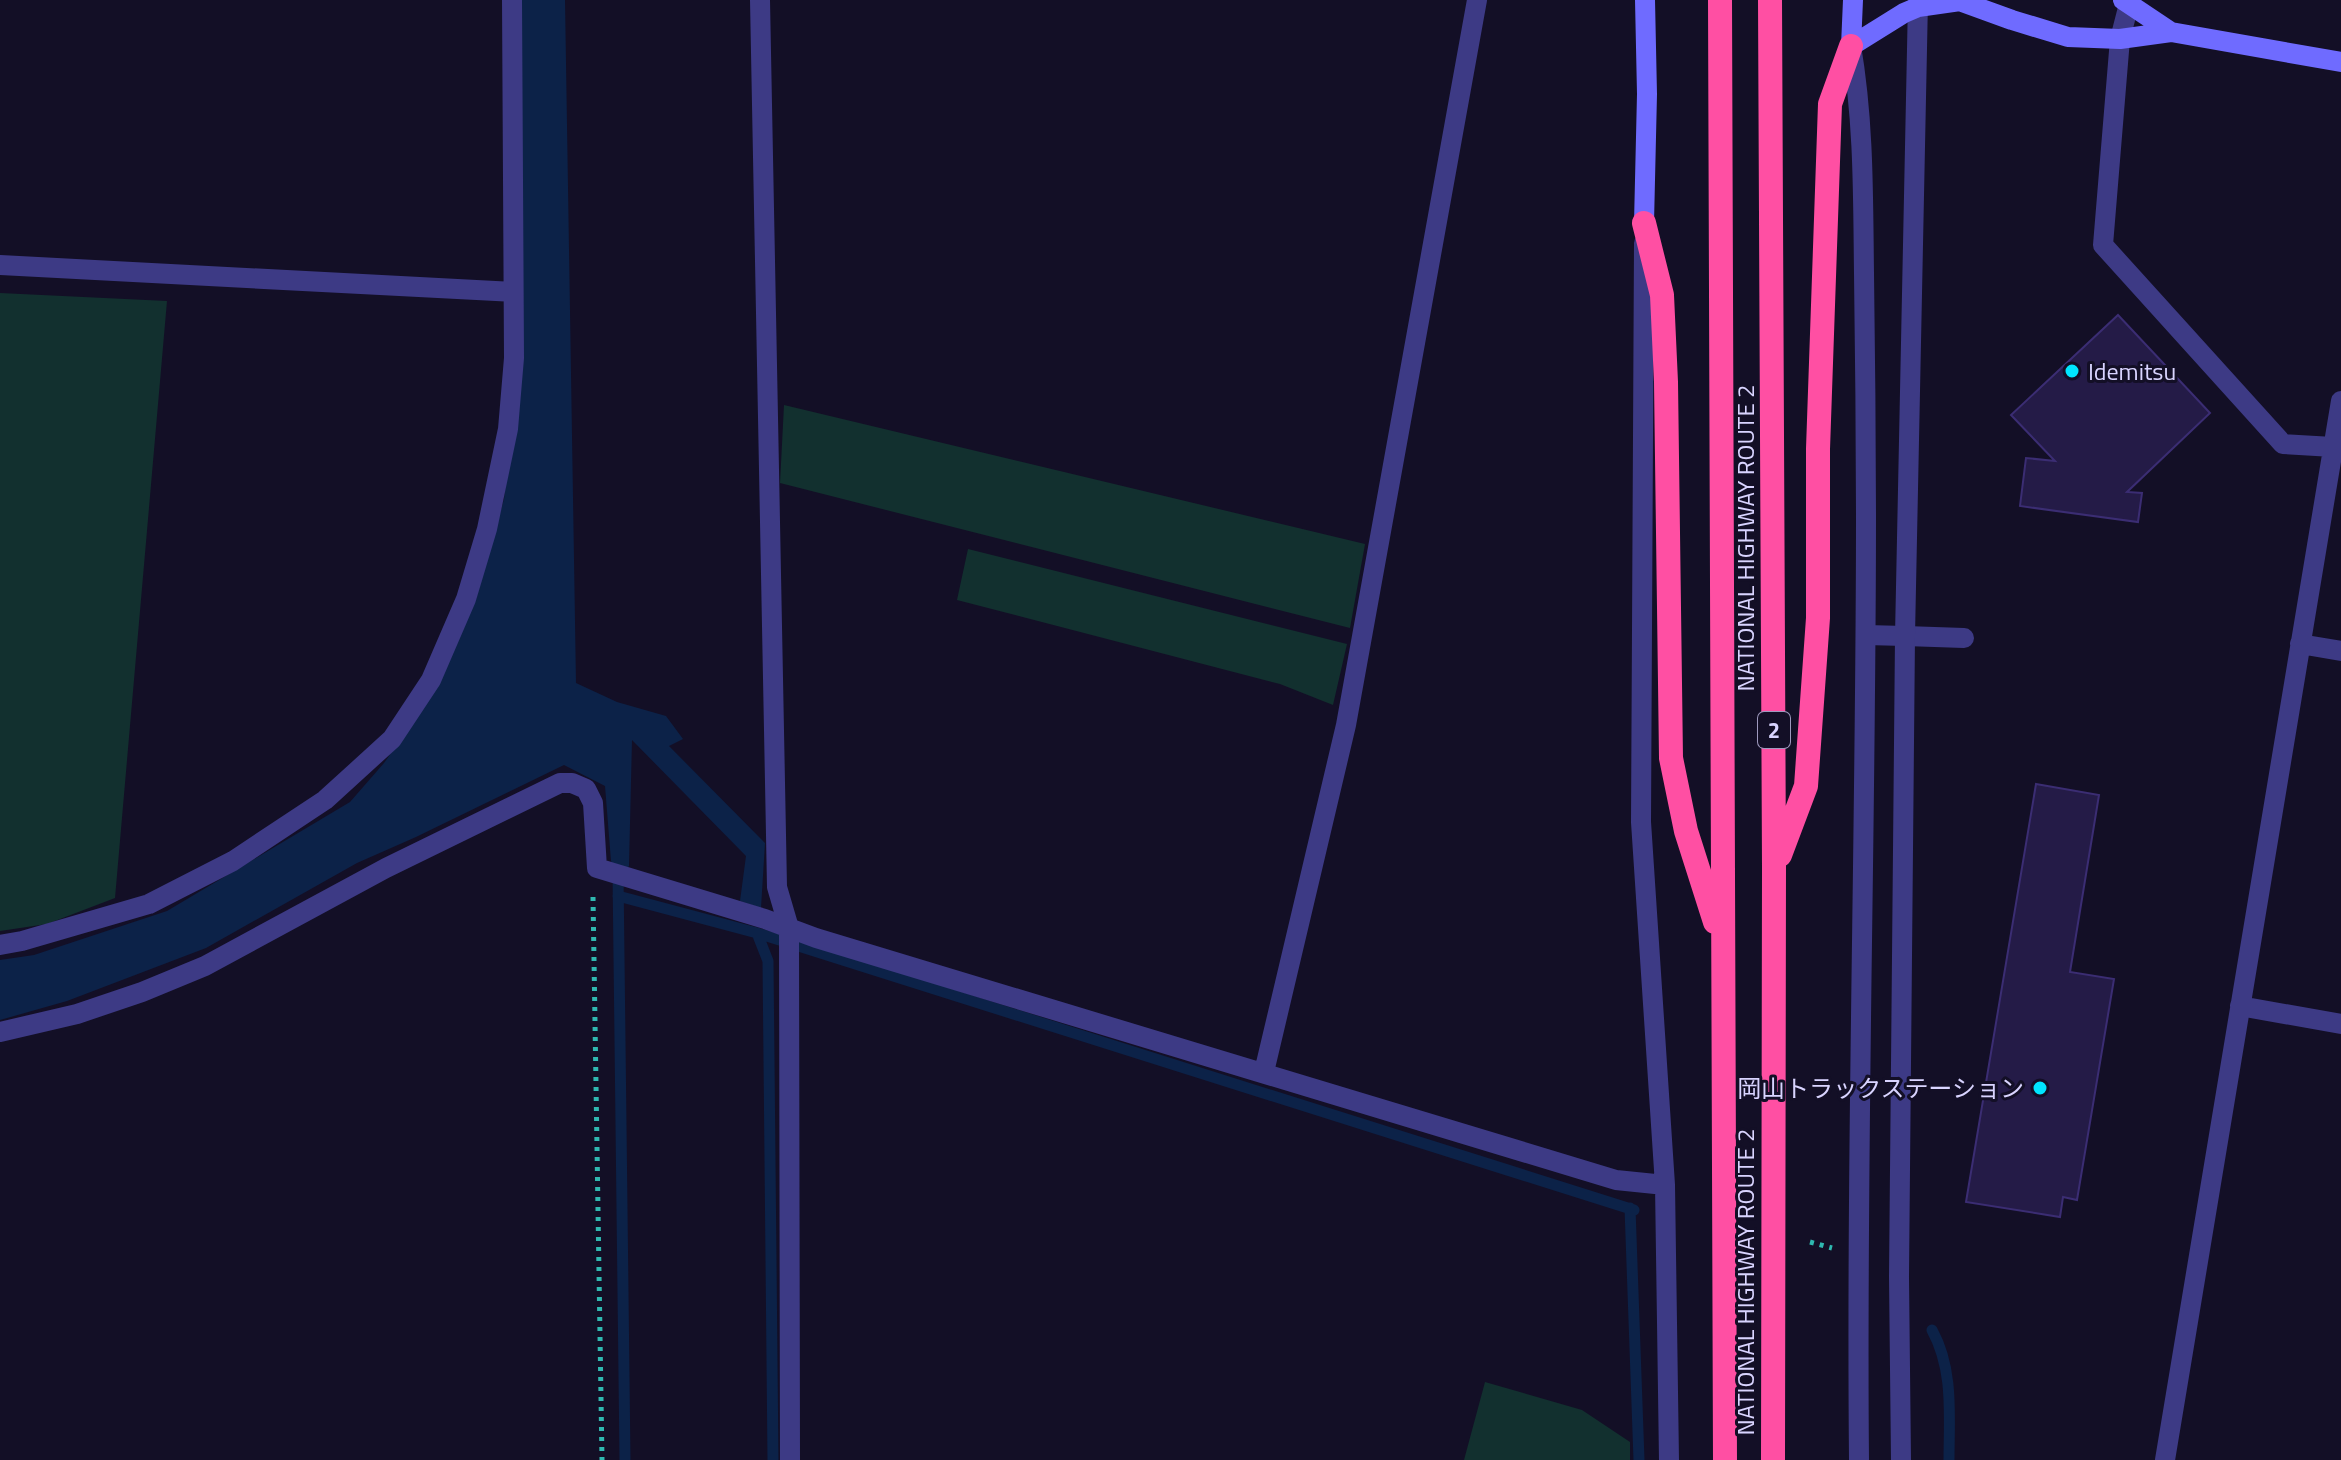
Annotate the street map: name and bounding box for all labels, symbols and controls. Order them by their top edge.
place label: Idemitsu [2088,353,2176,389]
marker: Idemitsu [2063,362,2081,380]
street label: NATIONAL HIGHWAY ROUTE 2 [1727,385,1763,691]
road number: 2 [1758,712,1790,748]
place label: 岡山トラックステーション [1737,1070,2024,1106]
marker: 岡山トラックステーション [2031,1079,2049,1097]
street label: NATIONAL HIGHWAY ROUTE 2 [1727,1129,1763,1435]

